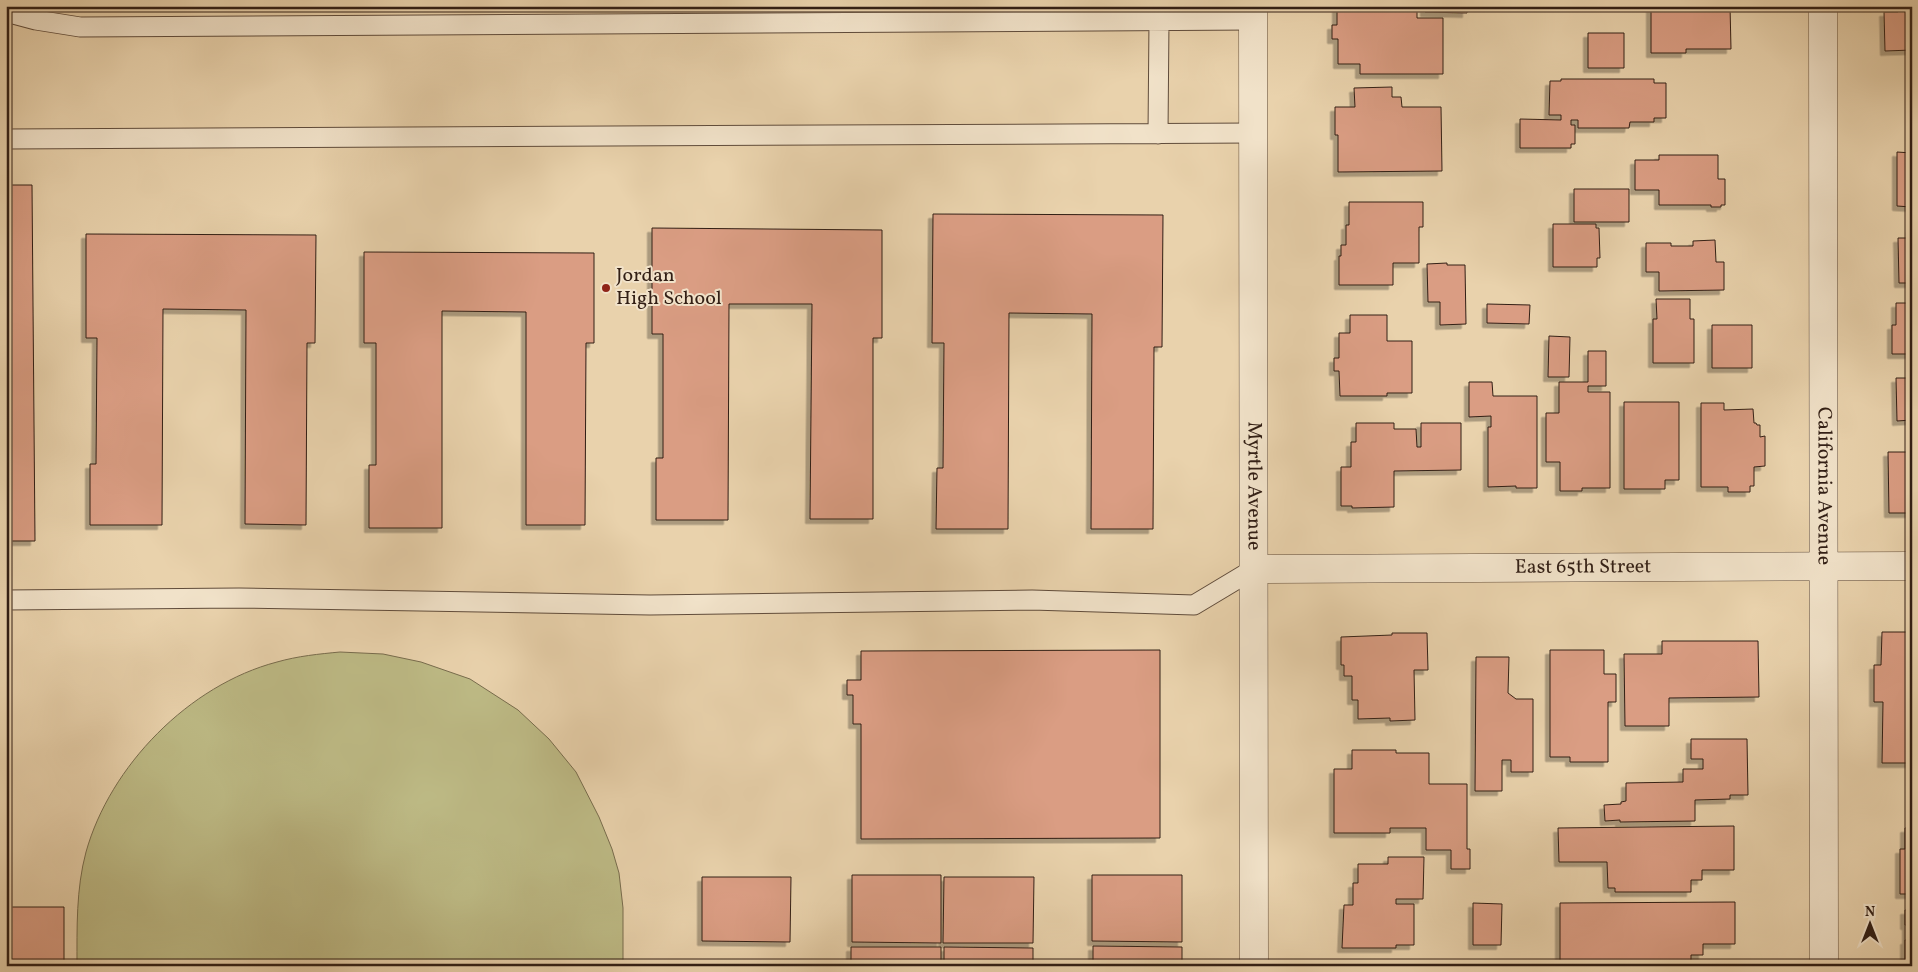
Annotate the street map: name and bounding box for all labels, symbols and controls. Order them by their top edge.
place label: Jordan High School [616,262,722,313]
marker: Jordan High School [600,282,612,294]
street label: California Avenue [1809,407,1838,565]
street label: Myrtle Avenue [1239,422,1268,550]
street label: East 65th Street [1515,553,1651,582]
north arrow [1846,900,1896,950]
text: N [1865,903,1875,922]

